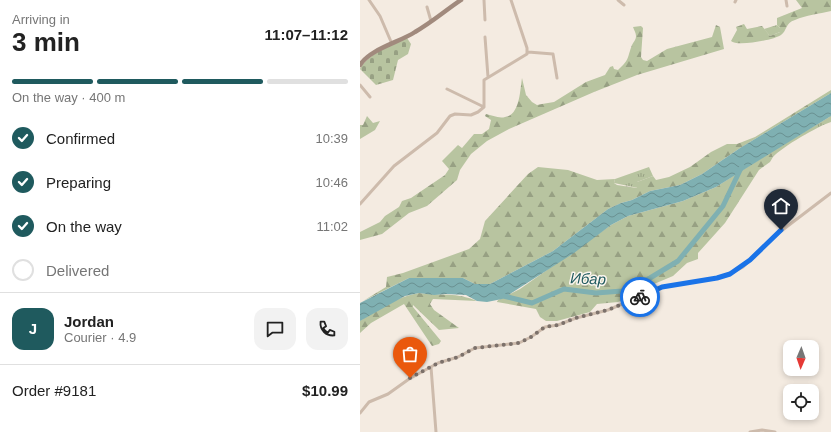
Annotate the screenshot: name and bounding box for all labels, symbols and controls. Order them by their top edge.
text: Arriving in [12,12,70,27]
text: 11:07–11:12 [265,26,348,43]
text: 3 min [12,27,80,57]
text: On the way · 400 m [12,90,125,105]
icon: check [12,127,34,149]
text: Confirmed [46,130,115,147]
text: 10:39 [315,131,348,146]
icon: check [12,171,34,193]
text: Preparing [46,174,111,191]
text: 10:46 [315,175,348,190]
pin [764,189,798,230]
icon: home [770,195,792,217]
icon: check [12,215,34,237]
text: On the way [46,218,122,235]
text: 11:02 [316,219,348,234]
text: Delivered [46,262,109,279]
water label: Ибар [570,269,606,288]
courier [620,277,660,317]
icon: bike [629,286,651,308]
button: chat [254,308,296,350]
button: phone [306,308,348,350]
text: Jordan [64,313,114,330]
text: J [29,320,37,337]
text: Courier · 4.9 [64,330,136,345]
pin [393,337,427,378]
north arrow [783,340,819,376]
map controls [783,340,819,420]
icon: bag [399,343,421,365]
text: Order #9181 [12,382,96,399]
text: $10.99 [302,382,348,399]
button: locate [783,384,819,420]

